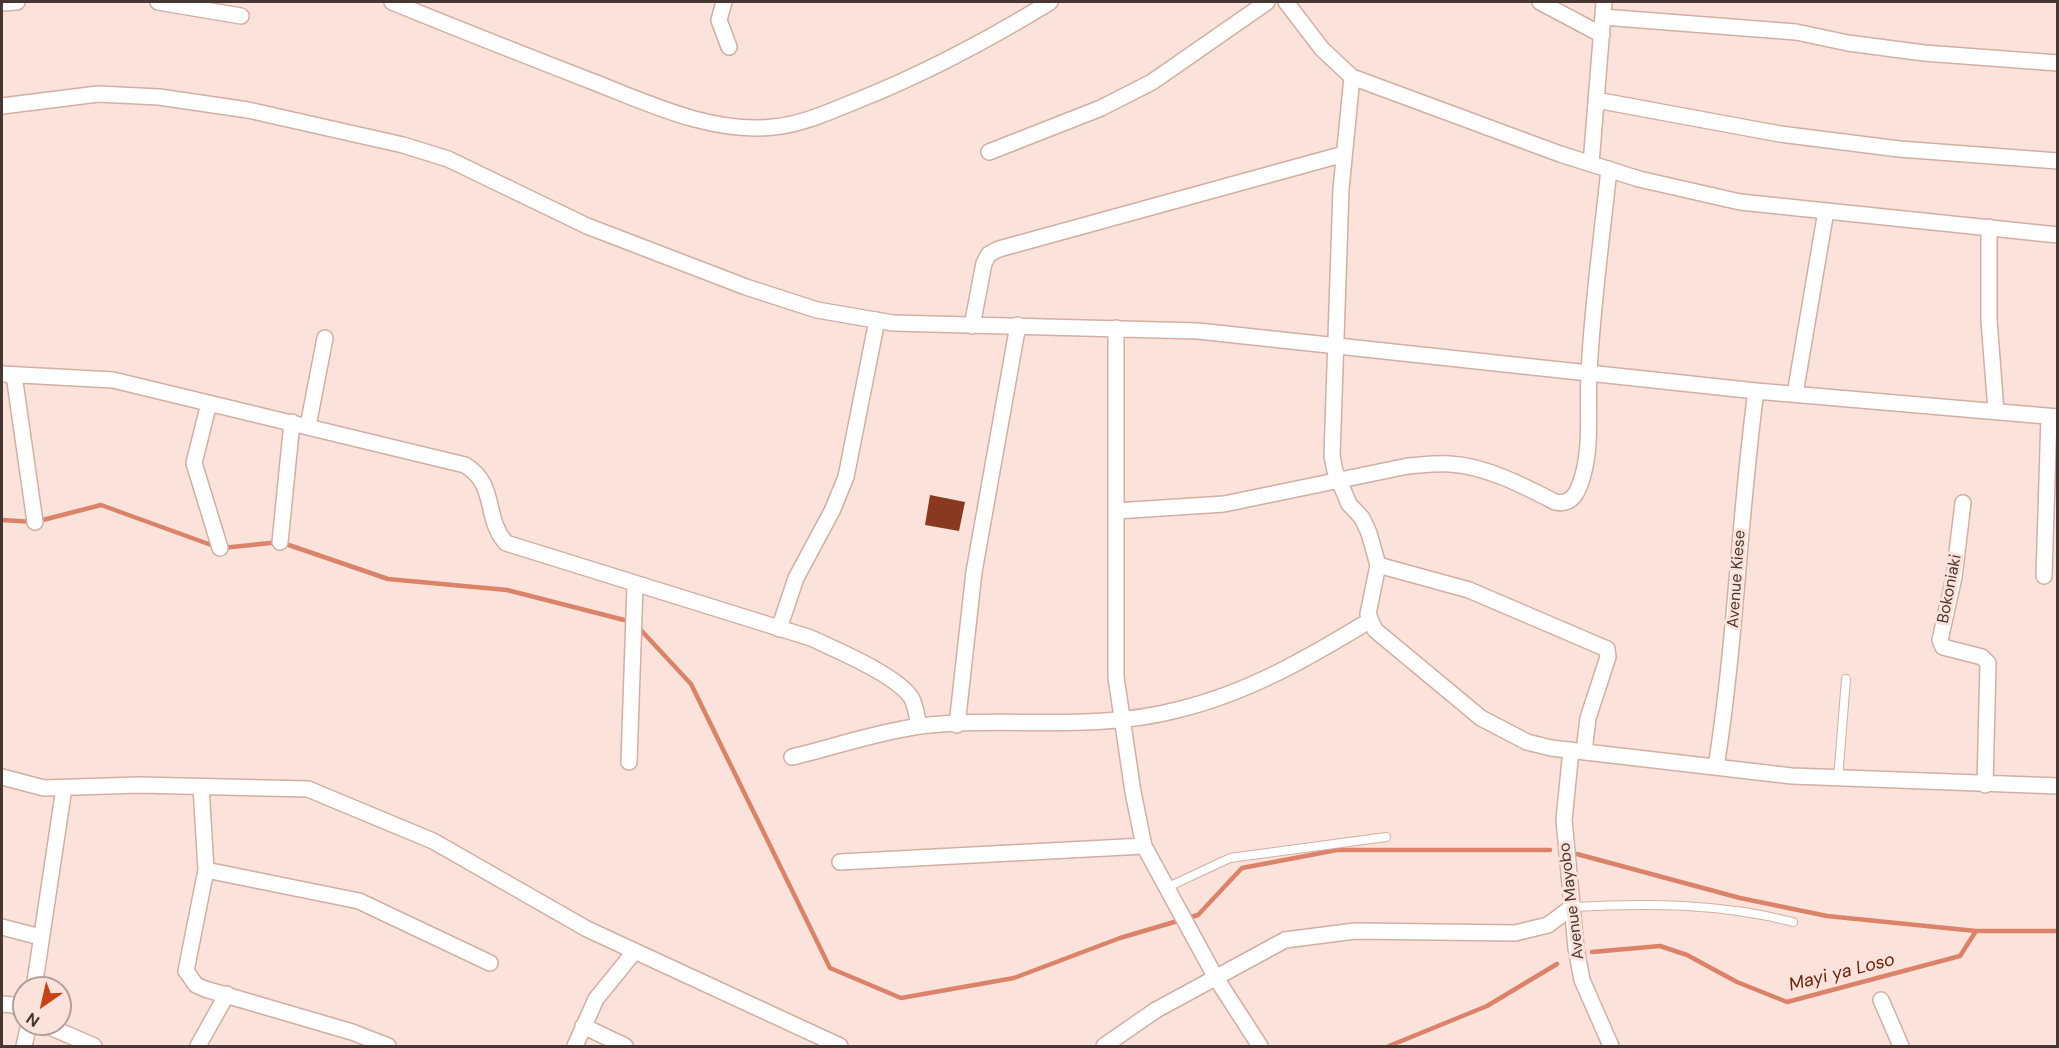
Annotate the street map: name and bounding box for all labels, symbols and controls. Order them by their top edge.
street label: Avenue Kiese [1724,529,1750,629]
street label: Bokoniaki [1934,553,1966,625]
street label: Avenue Mayobo [1555,841,1589,961]
water label: Mayi ya Loso [1787,949,1897,997]
north arrow [12,976,72,1036]
text: N [22,1008,43,1032]

